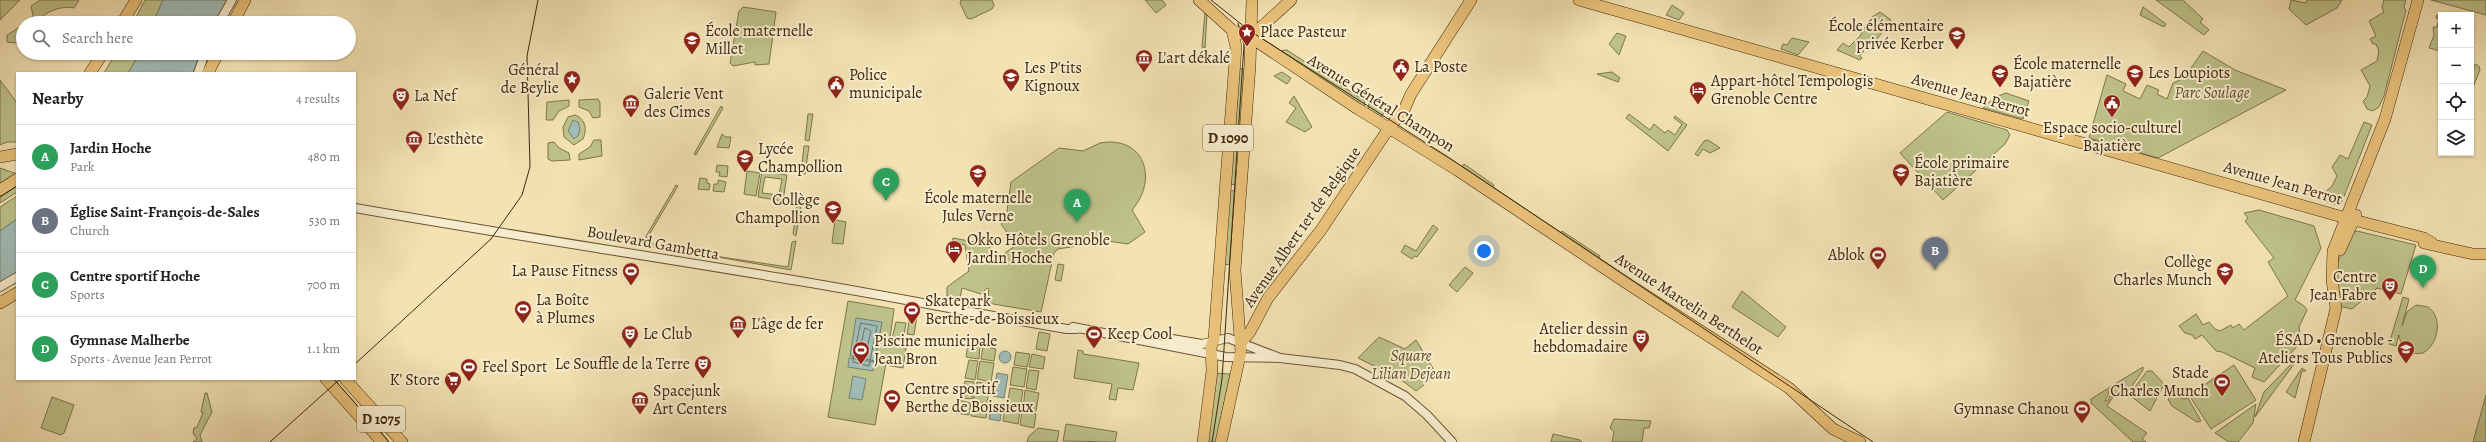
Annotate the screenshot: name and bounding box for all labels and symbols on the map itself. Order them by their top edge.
place label: École élémentaire privée Kerber [1828,15,1944,55]
place label: École maternelle Millet [705,20,813,60]
place label: Place Pasteur [1260,21,1347,43]
place icon: Place Pasteur [1237,22,1257,47]
school or university icon: École élémentaire privée Kerber [1947,25,1967,50]
school or university icon: École maternelle Millet [682,30,702,55]
place label: L'art dékalé [1157,47,1230,69]
museum icon: L'art dékalé [1134,48,1154,73]
street label: Avenue Général Champon [1303,48,1459,157]
place label: École maternelle Bajatière [2013,53,2121,93]
place label: La Poste [1414,56,1468,78]
place label: Les P'tits Kignoux [1024,57,1082,97]
public building icon: La Poste [1391,57,1411,82]
place label: Général de Beylie [501,59,559,99]
place label: Les Loupiots [2148,62,2230,84]
school or university icon: École maternelle Bajatière [1990,63,2010,88]
school or university icon: Les Loupiots [2125,63,2145,88]
place label: Police municipale [849,64,923,104]
school or university icon: Les P'tits Kignoux [1001,67,1021,92]
street label: Avenue Jean Perrot [1908,67,2033,122]
place icon: Général de Beylie [562,69,582,94]
place label: Appart-hôtel Tempologis Grenoble Centre [1710,70,1873,110]
public building icon: Police municipale [826,74,846,99]
hotel icon: Appart-hôtel Tempologis Grenoble Centre [1688,80,1708,105]
park label: Parc Soulage [2174,82,2250,104]
place label: Galerie Vent des Cimes [644,83,724,123]
place label: La Nef [414,85,459,107]
theatre icon: La Nef [391,86,411,111]
museum icon: Galerie Vent des Cimes [621,93,641,118]
public building icon: Espace socio-culturel Bajatière [2102,93,2122,118]
place label: Espace socio-culturel Bajatière [2043,117,2181,157]
road number: D 1090 [1203,125,1253,151]
place label: L'esthète [427,128,483,150]
museum icon: L'esthète [404,129,424,154]
place label: Lycée Champollion [758,138,843,178]
street label: Avenue Albert 1er de Belgique [1237,142,1366,313]
school or university icon: Lycée Champollion [735,148,755,173]
place label: École primaire Bajatière [1914,152,2009,192]
street label: Avenue Jean Perrot [2220,155,2345,210]
school or university icon: École primaire Bajatière [1891,162,1911,187]
school or university icon: École maternelle Jules Verne [968,163,988,188]
pin: C [873,168,899,201]
place label: École maternelle Jules Verne [924,187,1032,227]
place label: Collège Champollion [735,189,820,229]
pin: A [1064,189,1090,222]
school or university icon: Collège Champollion [823,199,843,224]
street label: Boulevard Gambetta [585,221,721,266]
place label: Okko Hôtels Grenoble Jardin Hoche [967,229,1110,269]
pin: B [1922,237,1948,270]
hotel icon: Okko Hôtels Grenoble Jardin Hoche [944,239,964,264]
your location [1474,241,1494,261]
place label: Ablok [1827,244,1865,266]
sports icon: Ablok [1868,245,1888,270]
street label: Avenue Marcelin Berthelot [1610,247,1767,360]
place label: Collège Charles Munch [2113,251,2212,291]
pin: D [2410,255,2436,288]
place label: La Pause Fitness [511,260,618,282]
sports icon: La Pause Fitness [621,261,641,286]
school or university icon: Collège Charles Munch [2215,261,2235,286]
place label: Centre Jean Fabre [2310,266,2377,306]
theatre icon: Centre Jean Fabre [2380,276,2400,301]
place label: La Boîte à Plumes [536,289,595,329]
place label: Skatepark Berthe-de-Boissieux [925,290,1059,330]
sports icon: La Boîte à Plumes [513,299,533,324]
sports icon: Skatepark Berthe-de-Boissieux [902,300,922,325]
place label: L'âge de fer [751,313,823,335]
museum icon: L'âge de fer [728,314,748,339]
place label: Atelier dessin hebdomadaire [1533,318,1628,358]
place label: Le Club [643,323,692,345]
place label: Keep Cool [1107,323,1172,345]
theatre icon: Le Club [620,324,640,349]
sports icon: Keep Cool [1084,324,1104,349]
theatre icon: Atelier dessin hebdomadaire [1631,328,1651,353]
place label: ÉSAD • Grenoble - Ateliers Tous Publics [2258,329,2393,369]
place label: Piscine municipale Jean Bron [874,330,998,370]
school or university icon: ÉSAD • Grenoble - Ateliers Tous Publics [2396,339,2416,364]
sports icon: Piscine municipale Jean Bron [851,340,871,365]
park label: Square Lilian Dejean [1371,345,1451,385]
place label: Le Souffle de la Terre [555,353,690,375]
theatre icon: Le Souffle de la Terre [693,354,713,379]
place label: Feel Sport [482,356,547,378]
sports icon: Feel Sport [459,357,479,382]
place label: Stade Charles Munch [2110,362,2209,402]
place label: K' Store [389,369,440,391]
supermarket icon: K' Store [443,370,463,395]
sports icon: Stade Charles Munch [2212,372,2232,397]
place label: Centre sportif Berthe de Boissieux [905,378,1034,418]
place label: Spacejunk Art Centers [652,380,727,420]
sports icon: Centre sportif Berthe de Boissieux [882,388,902,413]
museum icon: Spacejunk Art Centers [630,390,650,415]
place label: Gymnase Chanou [1954,398,2069,420]
sports icon: Gymnase Chanou [2072,399,2092,424]
road number: D 1075 [357,406,405,432]

